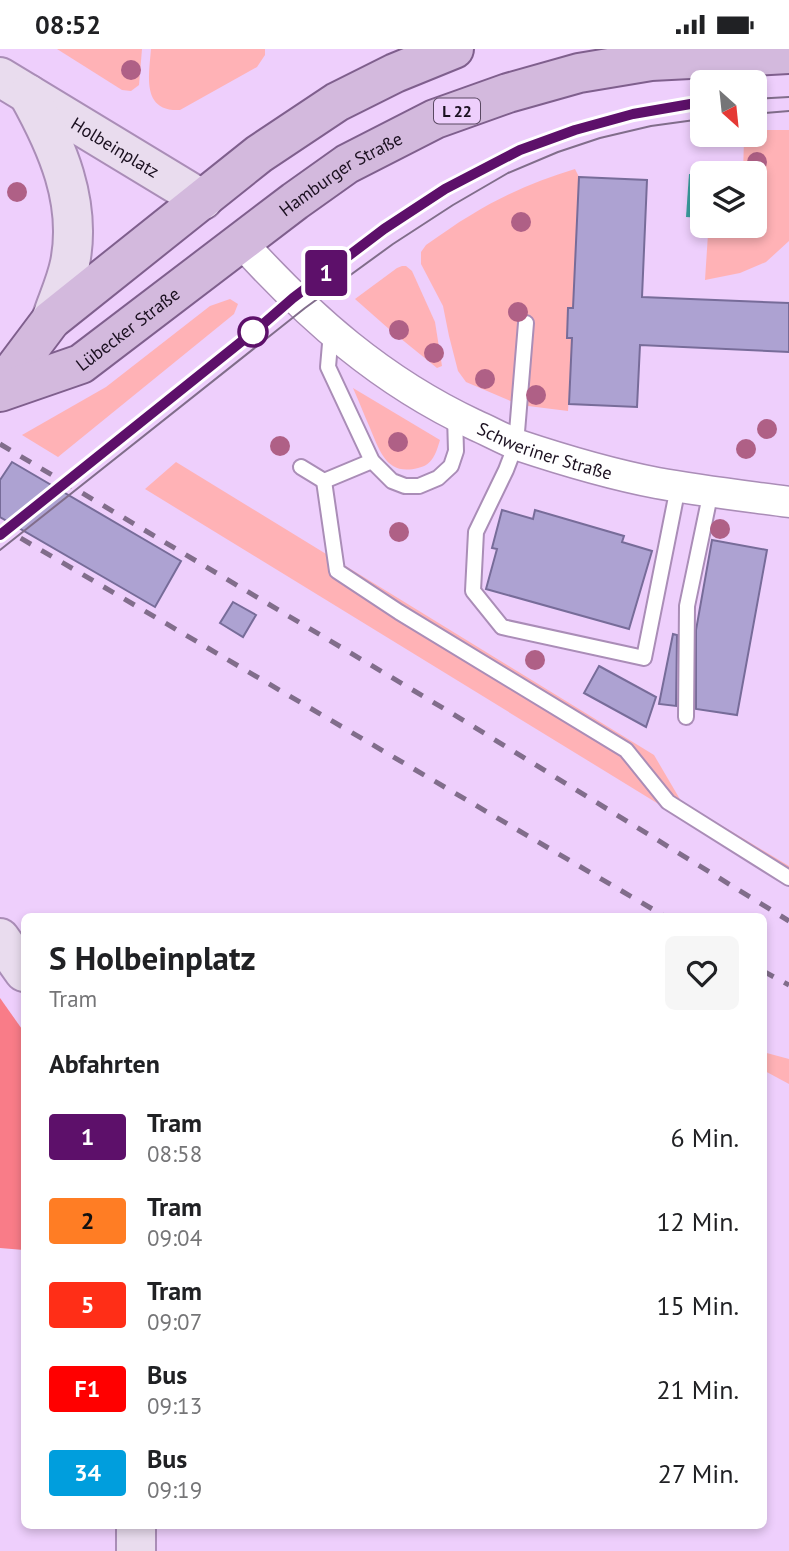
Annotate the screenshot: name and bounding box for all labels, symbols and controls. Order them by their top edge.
text: 08:52 [35,8,101,41]
north arrow [690,70,766,147]
map controls [690,70,767,238]
road number: L 22 [434,99,480,123]
street label: Holbeinplatz [67,112,164,182]
street label: Hamburger Straße [274,126,406,221]
button: layers [690,161,767,238]
line badge: 1 [303,250,349,296]
text: 1 [319,257,333,288]
street label: Lübecker Straße [71,282,184,376]
unlabelled marker [238,317,268,347]
street label: Schweriner Straße [474,416,615,484]
text: S Holbeinplatz [49,936,256,979]
button: heart [665,936,739,1010]
text: Tram [49,984,97,1013]
text: Abfahrten [49,1047,160,1080]
text: Tram [147,1106,202,1139]
text: 1 [81,1121,94,1152]
text: 6 Min. [671,1121,739,1154]
text: 08:58 [147,1139,202,1168]
text: Tram [147,1190,202,1223]
text: 2 [81,1205,94,1236]
text: 12 Min. [656,1205,739,1238]
text: 09:04 [147,1223,202,1252]
text: Tram [147,1274,202,1307]
text: 5 [81,1289,94,1320]
text: 15 Min. [656,1289,739,1322]
text: 09:07 [147,1307,202,1336]
text: Bus [147,1358,187,1391]
text: F1 [75,1373,100,1404]
text: 21 Min. [656,1373,739,1406]
text: 09:13 [147,1391,202,1420]
text: Bus [147,1442,187,1475]
text: 34 [74,1457,101,1488]
text: 27 Min. [658,1457,739,1490]
text: 09:19 [147,1475,202,1504]

